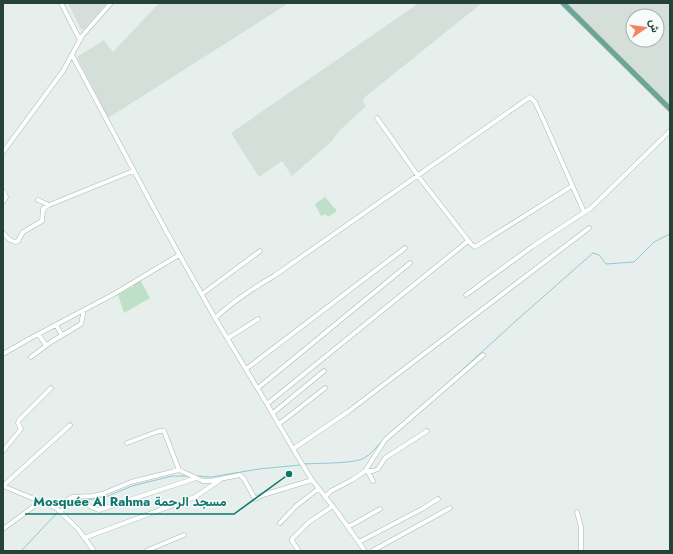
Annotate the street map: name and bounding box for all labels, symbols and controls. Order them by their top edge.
north arrow [625,8,665,48]
text: ش [645,18,664,34]
callout: Mosquée Al Rahma مسجد الرحمة [25,489,234,514]
text: Mosquée Al Rahma مسجد الرحمة [33,492,227,511]

